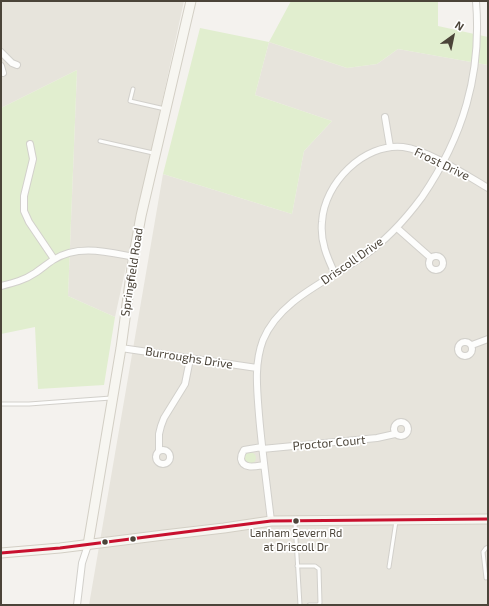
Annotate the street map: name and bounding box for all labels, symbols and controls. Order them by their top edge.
north arrow [433,16,473,56]
text: N [453,18,467,33]
street label: Frost Drive [412,144,472,184]
street label: Springfield Road [118,227,146,317]
street label: Driscoll Drive [318,234,386,288]
street label: Burroughs Drive [144,344,234,372]
street label: Proctor Court [292,433,366,453]
marker: Lanham Severn Rd at Driscoll Dr [291,516,301,526]
place label: Lanham Severn Rd at Driscoll Dr [250,526,342,552]
unlabelled marker [128,534,138,544]
unlabelled marker [100,537,110,547]

